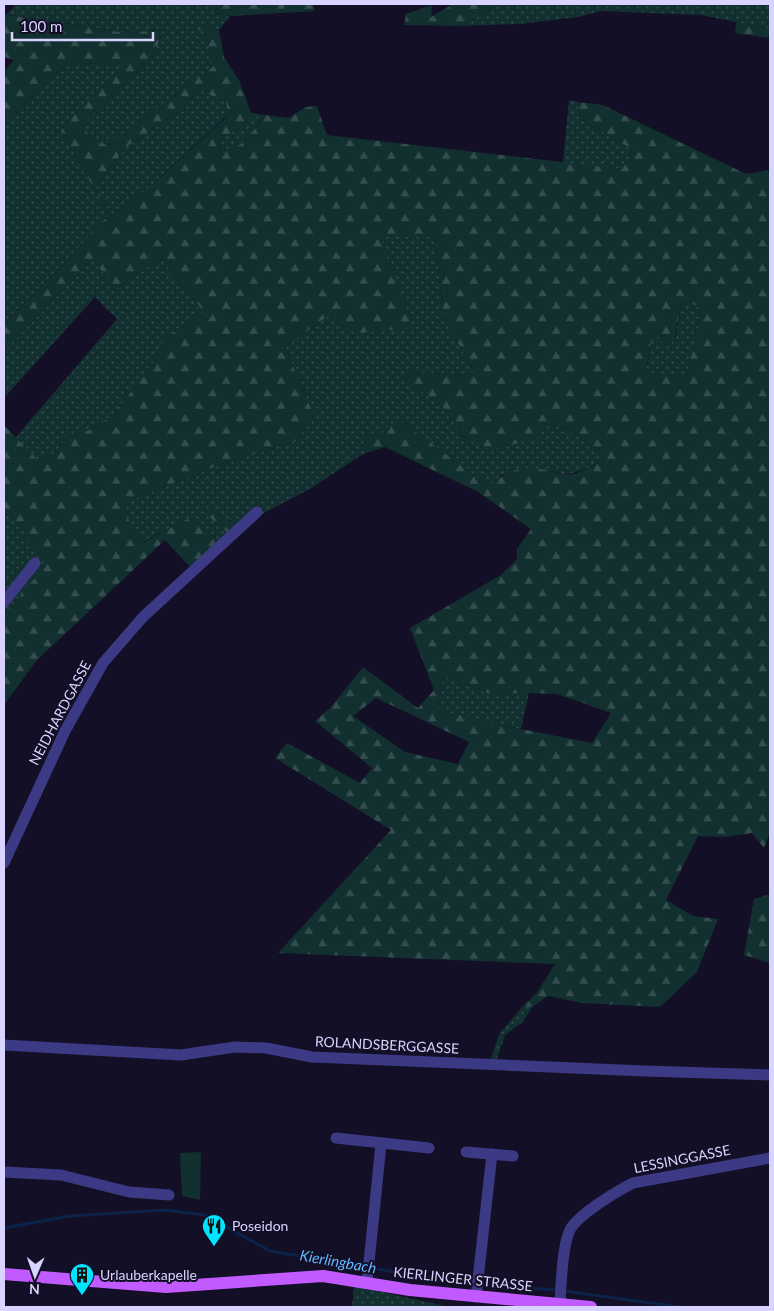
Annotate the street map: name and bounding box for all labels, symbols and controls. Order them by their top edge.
scale bar [12,10,154,42]
text: 100 m [20,17,62,35]
street label: NEIDHARDGASSE [25,658,94,768]
street label: ROLANDSBERGGASSE [314,1032,460,1057]
street label: LESSINGGASSE [632,1141,732,1176]
restaurant icon: Poseidon [201,1213,227,1247]
place label: Poseidon [232,1217,288,1234]
water label: Kierlingbach [298,1245,378,1277]
north arrow [10,1251,60,1301]
building icon: Urlauberkapelle [69,1262,95,1296]
street label: KIERLINGER STRASSE [393,1263,534,1294]
place label: Urlauberkapelle [100,1266,197,1283]
text: N [29,1281,40,1298]

